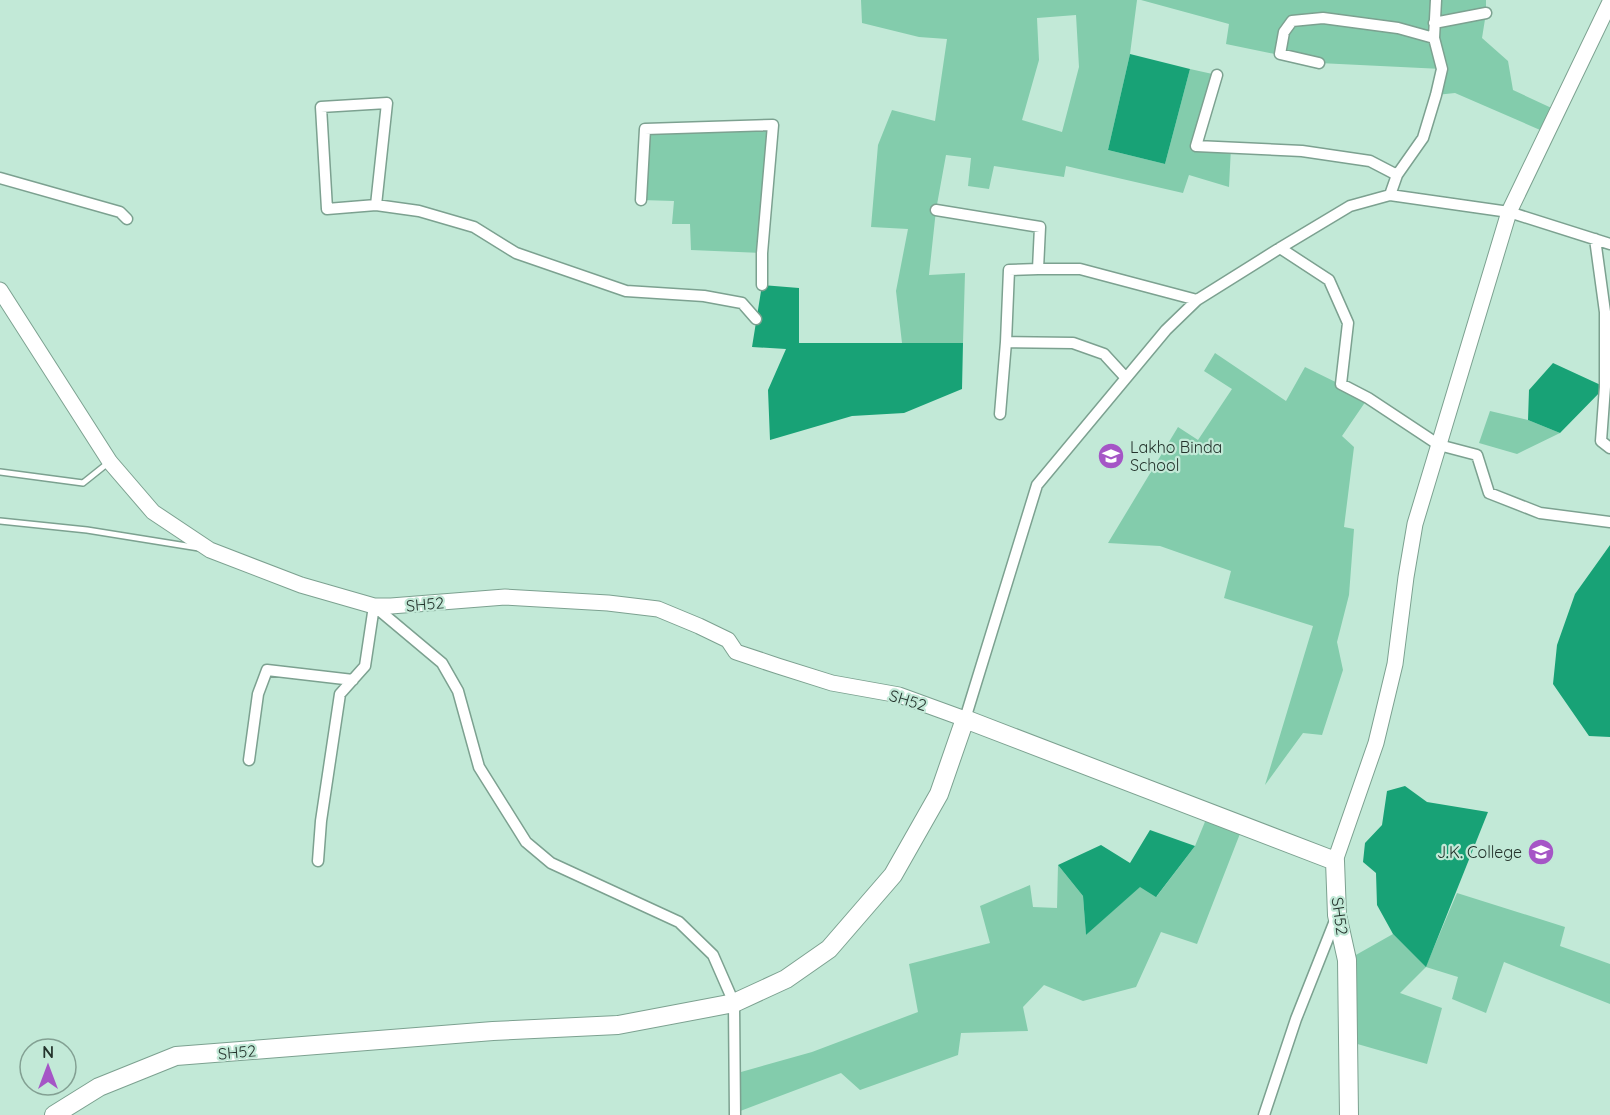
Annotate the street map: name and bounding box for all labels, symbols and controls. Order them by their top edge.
place label: Lakho Binda School [1130,437,1222,475]
school or university icon: Lakho Binda School [1096,441,1126,471]
street label: SH52 [405,592,445,616]
street label: SH52 [887,685,929,715]
school or university icon: J.K. College [1526,837,1556,867]
place label: J.K. College [1437,842,1522,862]
street label: SH52 [1327,896,1353,936]
north arrow [18,1037,78,1097]
street label: SH52 [217,1040,257,1064]
text: N [42,1042,54,1062]

